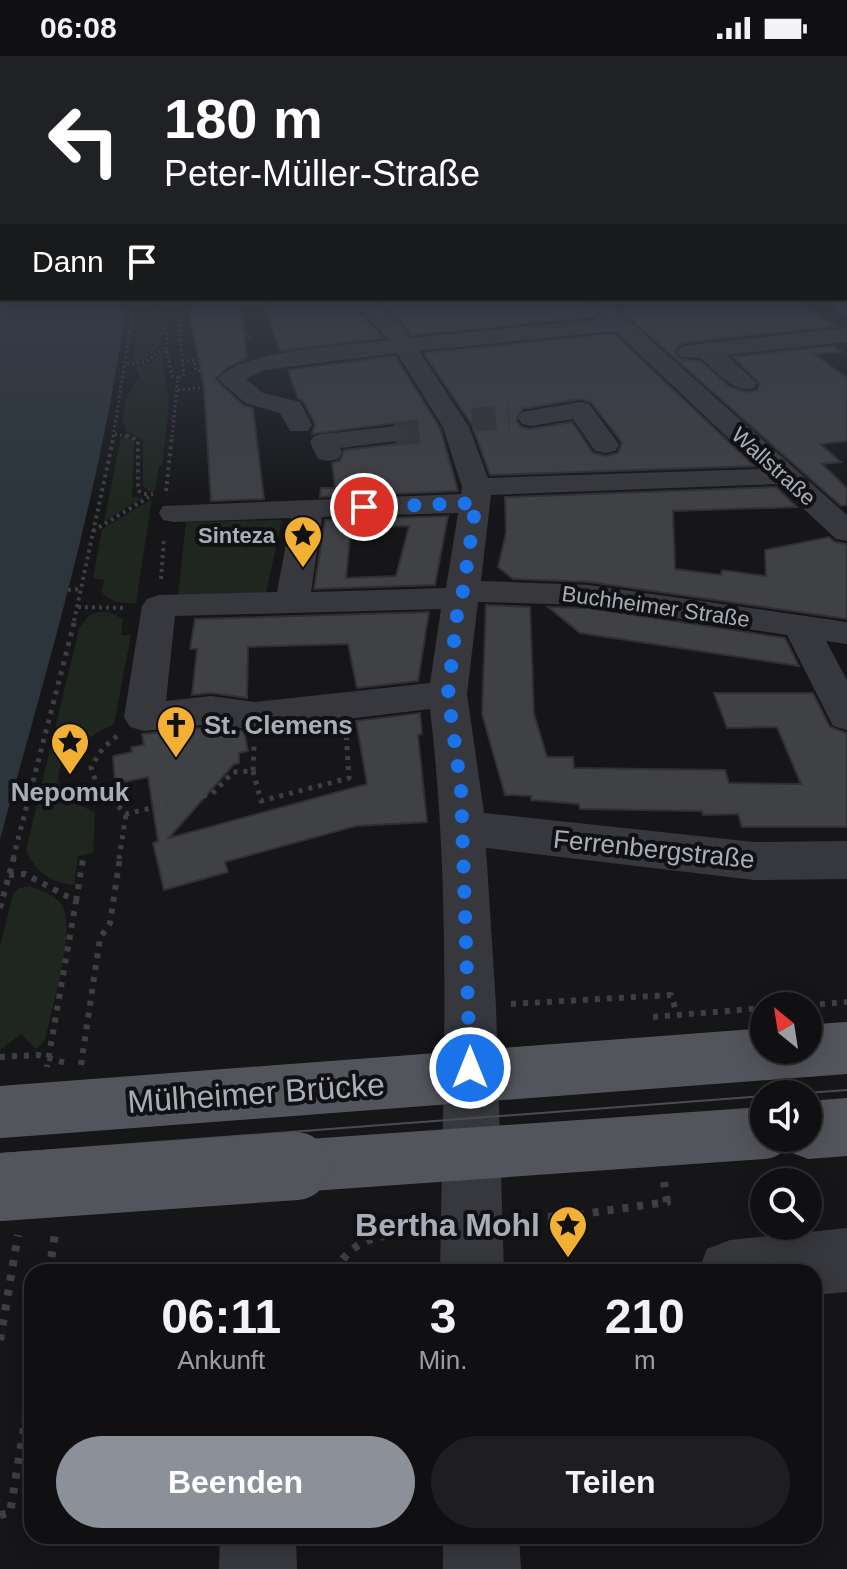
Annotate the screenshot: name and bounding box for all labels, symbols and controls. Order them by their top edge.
text: 06:08 [40,11,117,44]
text: 180 m [164,87,323,150]
icon: left [32,88,136,192]
text: Peter-Müller-Straße [164,153,480,194]
icon: arrive [120,240,164,284]
text: Dann [32,245,104,278]
street label: Wallstraße [727,422,821,511]
pin [330,473,398,541]
icon: arrive [342,485,386,529]
place icon: Sinteza [282,514,324,569]
place label: Sinteza [198,523,276,548]
street label: Buchheimer Straße [560,581,752,632]
church icon: St. Clemens [155,704,197,759]
place label: St. Clemens [204,710,353,740]
place icon: Nepomuk [49,721,91,776]
place label: Nepomuk [11,777,130,807]
street label: Ferrenbergstraße [552,824,756,874]
north arrow [750,992,822,1064]
map controls [750,992,822,1240]
position arrow [428,1026,512,1110]
street label: Mülheimer Brücke [126,1066,386,1120]
button: sound [750,1080,822,1152]
button: search [750,1168,822,1240]
place icon: Bertha Mohl [547,1204,589,1259]
place label: Bertha Mohl [355,1207,540,1243]
text: 06:11 [161,1290,281,1343]
text: 3 [430,1290,456,1343]
text: 210 [605,1290,685,1343]
text: Ankunft [177,1345,265,1375]
text: Min. [418,1345,468,1375]
text: m [634,1345,656,1375]
button: Beenden [56,1436,415,1528]
button: Teilen [431,1436,790,1528]

